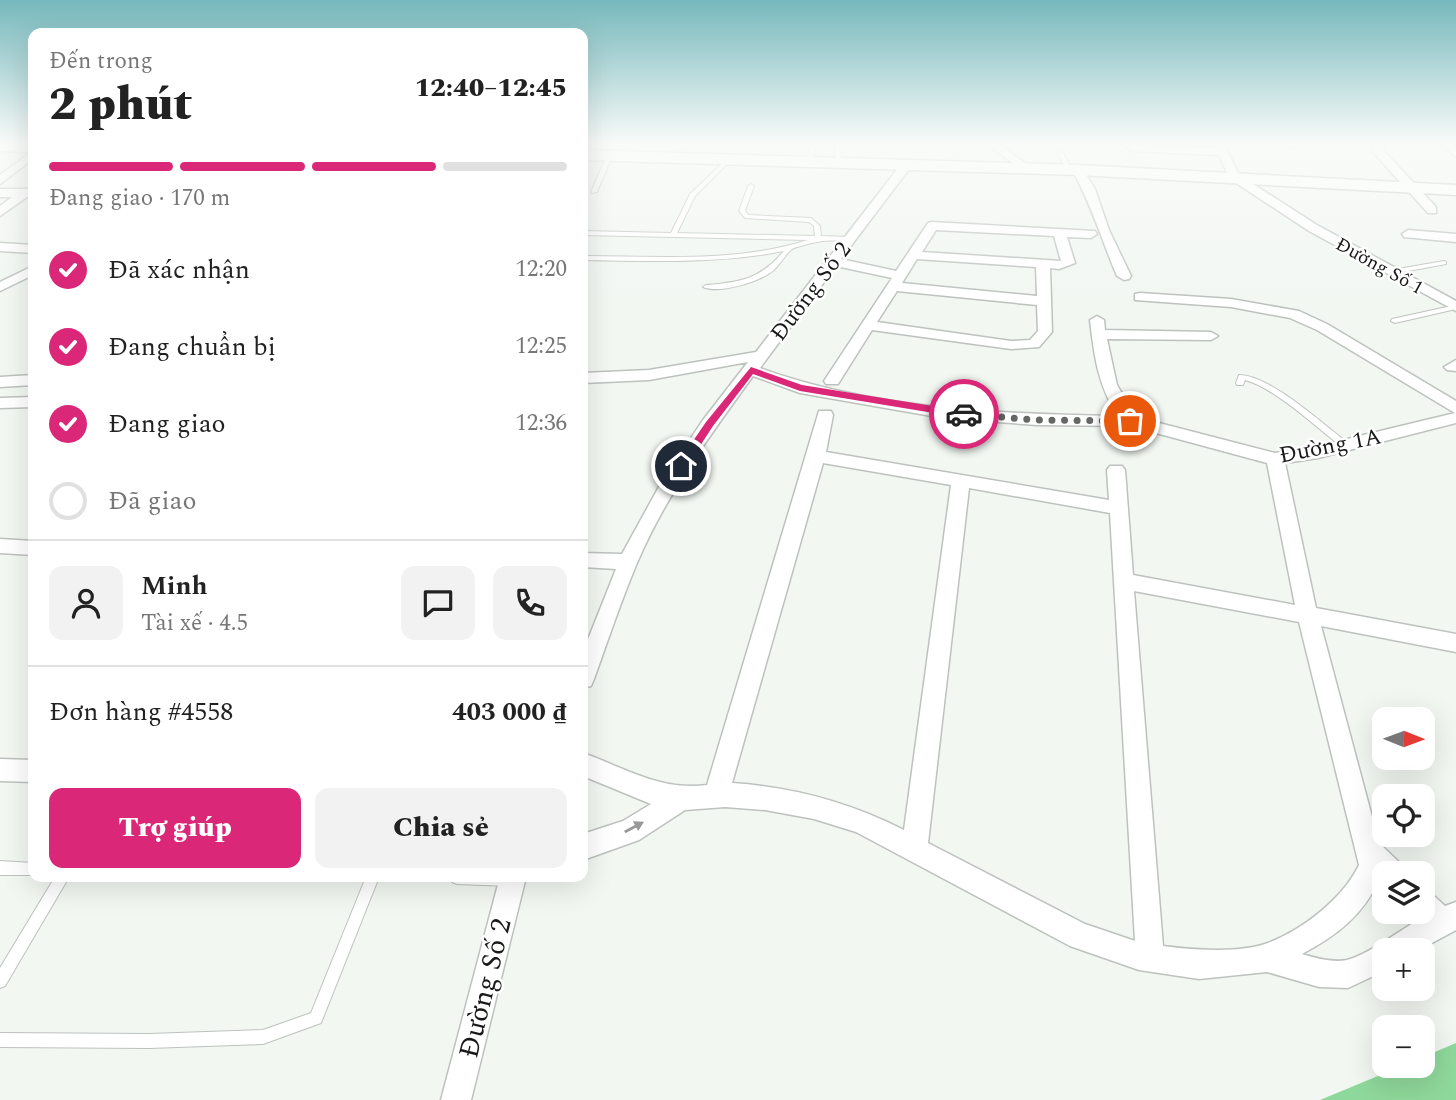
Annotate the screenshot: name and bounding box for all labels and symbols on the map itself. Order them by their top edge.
street label: Đường Số 1 [1330,230,1429,302]
street label: Đường Số 2 [762,235,860,349]
courier [929,379,999,449]
pin [1100,391,1160,451]
street label: Đường 1A [1276,419,1384,474]
pin [651,436,711,496]
north arrow [1372,707,1435,770]
one-way arrow [624,822,644,833]
street label: Đường Số 2 [447,914,524,1063]

